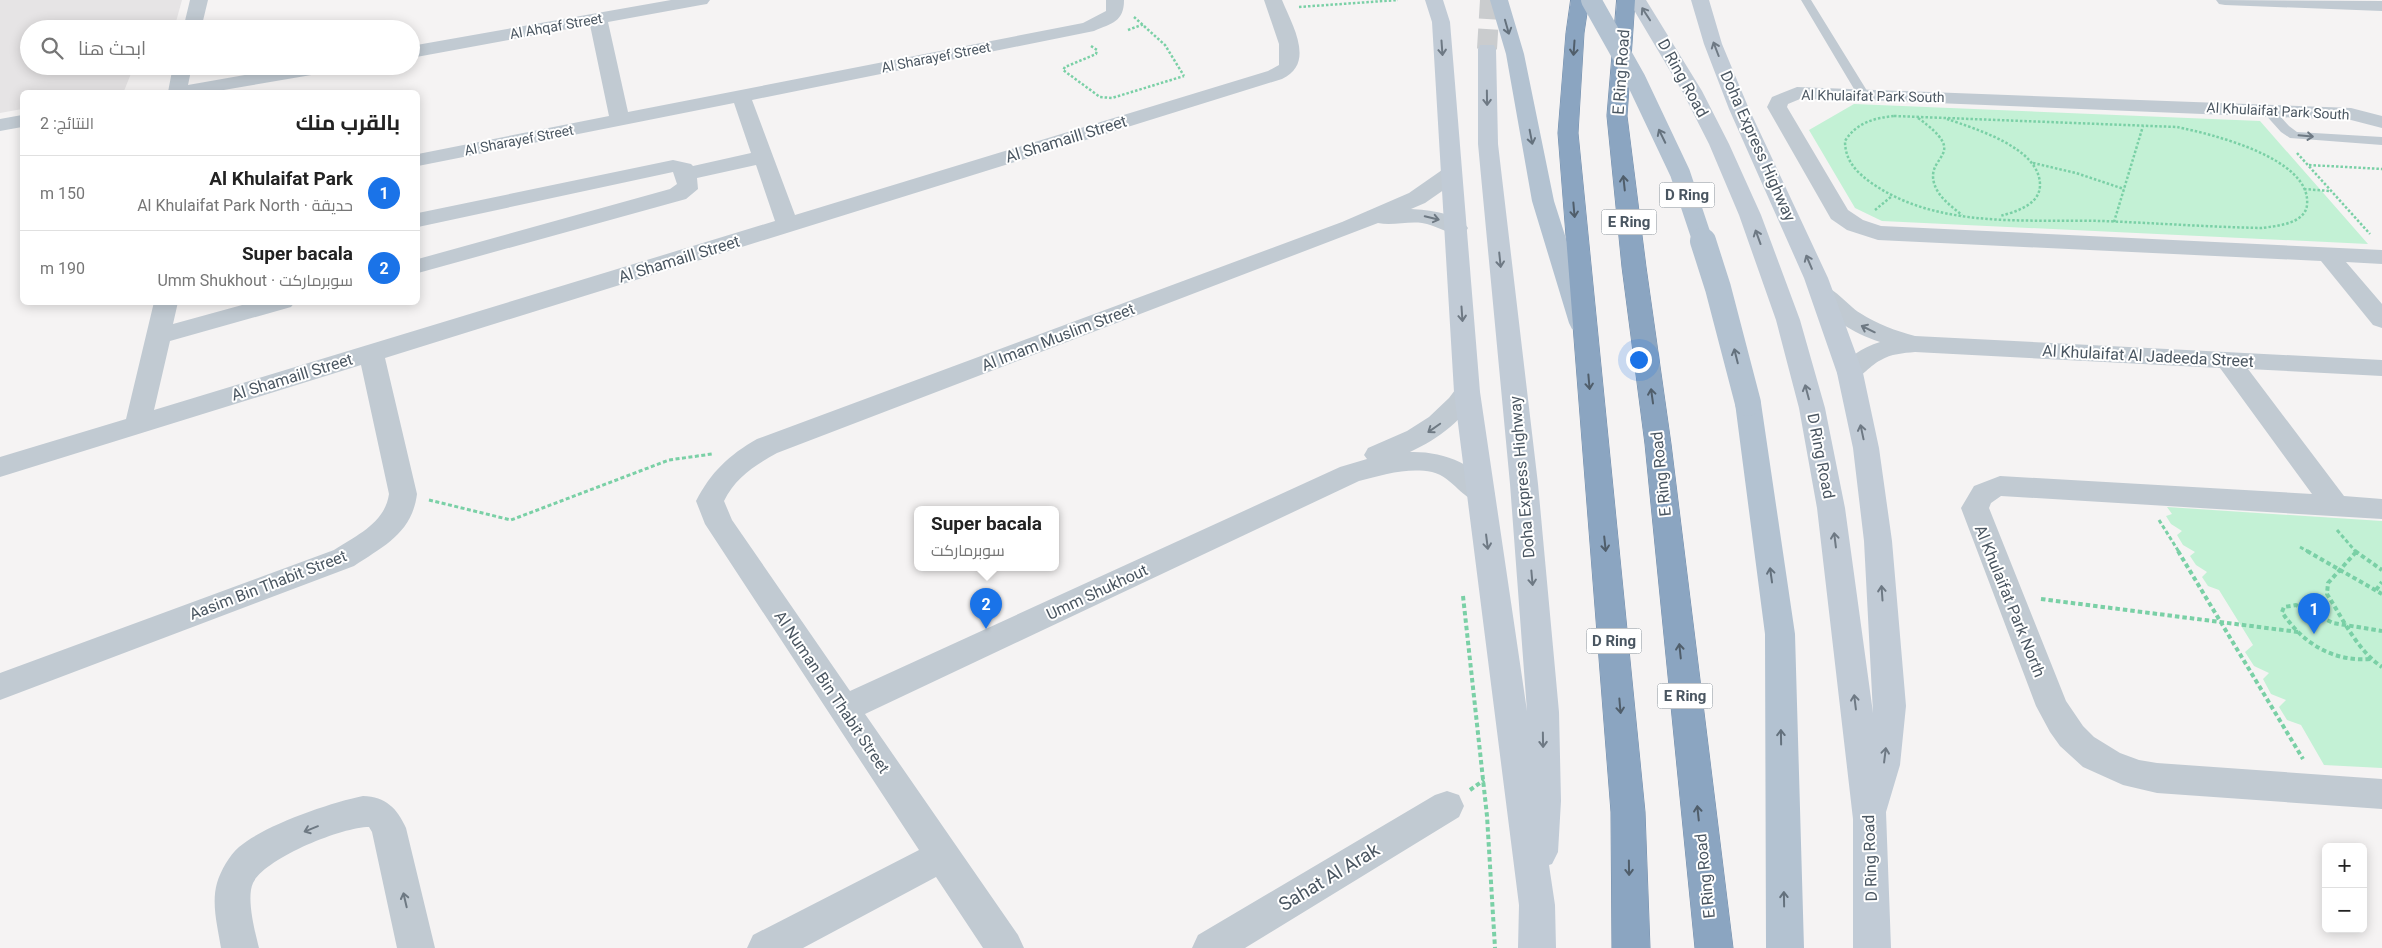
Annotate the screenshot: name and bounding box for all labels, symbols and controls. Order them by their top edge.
one-way arrow [1641,8,1651,22]
street label: Al Ahqaf Street [508,10,604,42]
one-way arrow [1503,19,1513,35]
search box [20,20,420,75]
street label: E Ring Road [1609,29,1633,115]
icon: search [38,34,66,62]
street label: D Ring Road [1654,35,1712,121]
text: ابحث هنا [78,37,146,60]
street label: Al Sharayef Street [880,38,992,75]
one-way arrow [1438,39,1447,55]
one-way arrow [1569,40,1579,56]
one-way arrow [1711,42,1720,57]
street label: Doha Express Highway [1716,68,1800,225]
street label: Al Khulaifat Park South [1801,87,1945,105]
one-way arrow [1482,89,1492,105]
street label: Al Khulaifat Park South [2206,99,2350,123]
text: بالقرب منك [296,111,400,135]
street label: Al Shamaill Street [1003,112,1129,166]
text: النتائج: 2 [40,114,94,133]
street label: Al Sharayef Street [463,121,575,158]
one-way arrow [1526,128,1536,144]
one-way arrow [1657,129,1666,144]
one-way arrow [2297,131,2313,141]
text: Al Khulaifat Park [209,167,353,190]
one-way arrow [1619,175,1629,191]
road number: D Ring [1660,182,1714,208]
text: 150 m [40,184,85,203]
text: 1 [379,184,389,203]
text: حديقة · Al Khulaifat Park North [137,196,353,215]
one-way arrow [1569,202,1579,218]
road number: E Ring [1602,210,1656,234]
one-way arrow [1423,214,1439,223]
one-way arrow [1753,230,1762,245]
street label: Al Shamaill Street [616,232,742,286]
text: Super bacala [242,242,353,265]
one-way arrow [1495,251,1505,267]
one-way arrow [1803,255,1813,270]
text: 190 m [40,259,85,278]
text: 2 [379,259,389,278]
text: سوبرماركت · Umm Shukhout [157,271,353,290]
street label: Al Imam Muslim Street [979,299,1137,375]
one-way arrow [1457,306,1466,322]
one-way arrow [1861,323,1876,333]
street label: Al Khulaifat Al Jadeeda Street [2042,341,2254,371]
your location [1626,347,1652,373]
one-way arrow [1731,349,1740,365]
street label: Al Shamaill Street [229,350,355,404]
one-way arrow [1584,374,1594,390]
one-way arrow [1802,384,1812,400]
one-way arrow [1647,388,1657,404]
street label: Doha Express Highway [1505,395,1539,559]
street label: D Ring Road [1803,412,1839,500]
one-way arrow [1427,423,1441,433]
one-way arrow [1857,424,1866,440]
street label: E Ring Road [1647,431,1675,517]
popup [914,506,1059,571]
text: Super bacala [931,512,1042,535]
street label: Al Khulaifat Park North [1971,522,2049,680]
one-way arrow [1830,533,1840,549]
one-way arrow [1482,534,1492,550]
one-way arrow [1600,536,1610,552]
text: سوبرماركت [931,541,1005,560]
street label: Aasim Bin Thabit Street [187,546,349,624]
street label: Umm Shukhout [1043,560,1151,624]
one-way arrow [1766,567,1776,583]
one-way arrow [1527,570,1537,586]
one-way arrow [1877,585,1886,601]
pin: 2 [970,588,1002,629]
pin: 1 [2298,593,2330,634]
street label: Al Numan Bin Thabit Street [771,607,893,777]
road number: D Ring [1586,628,1642,654]
one-way arrow [1675,643,1685,659]
road number: E Ring [1658,684,1712,708]
one-way arrow [1850,694,1860,710]
one-way arrow [1615,698,1624,714]
one-way arrow [1776,729,1786,746]
one-way arrow [1538,732,1548,748]
one-way arrow [1880,747,1890,763]
one-way arrow [1693,805,1703,821]
street label: D Ring Road [1859,814,1881,902]
one-way arrow [304,825,319,835]
street label: E Ring Road [1691,833,1719,919]
street label: Sahat Al Arak [1274,838,1384,916]
map controls [2322,843,2367,933]
button: + [2322,843,2367,888]
one-way arrow [1625,860,1634,876]
button: − [2322,888,2367,933]
one-way arrow [1779,892,1789,908]
one-way arrow [400,893,409,909]

